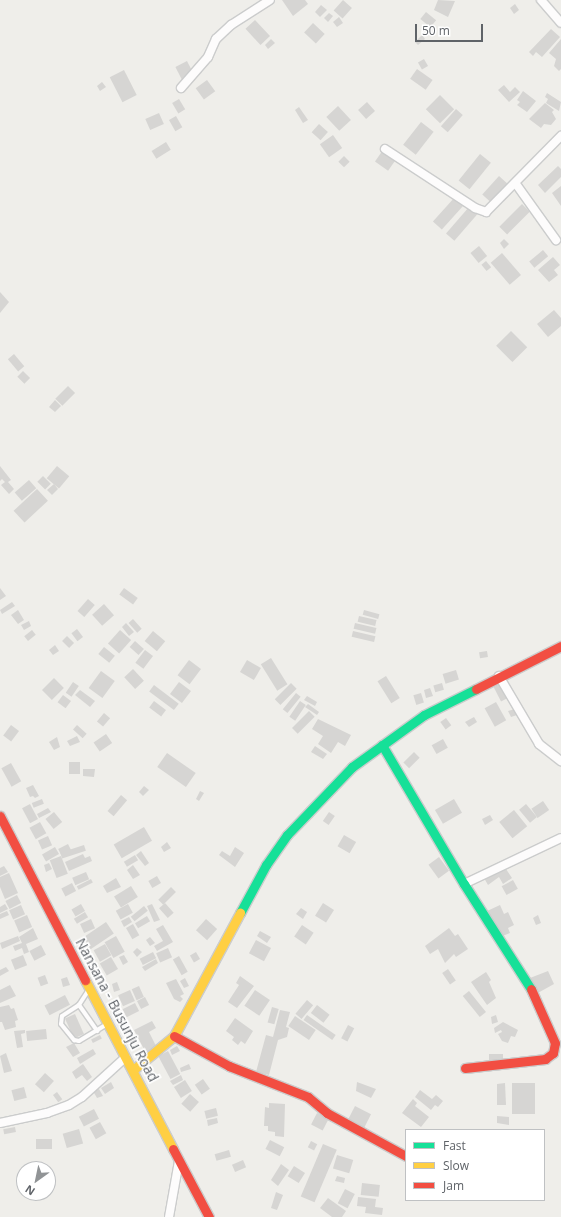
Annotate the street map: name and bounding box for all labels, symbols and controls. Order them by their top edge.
scale bar [417,16,485,42]
text: 50 m [422,22,450,39]
street label: Nansana - Busunju Road [72,935,162,1085]
legend [405,1129,545,1201]
text: Fast [443,1137,466,1154]
text: Slow [443,1157,469,1174]
north arrow [16,1161,56,1201]
text: Jam [443,1177,464,1194]
text: N [22,1182,38,1199]

